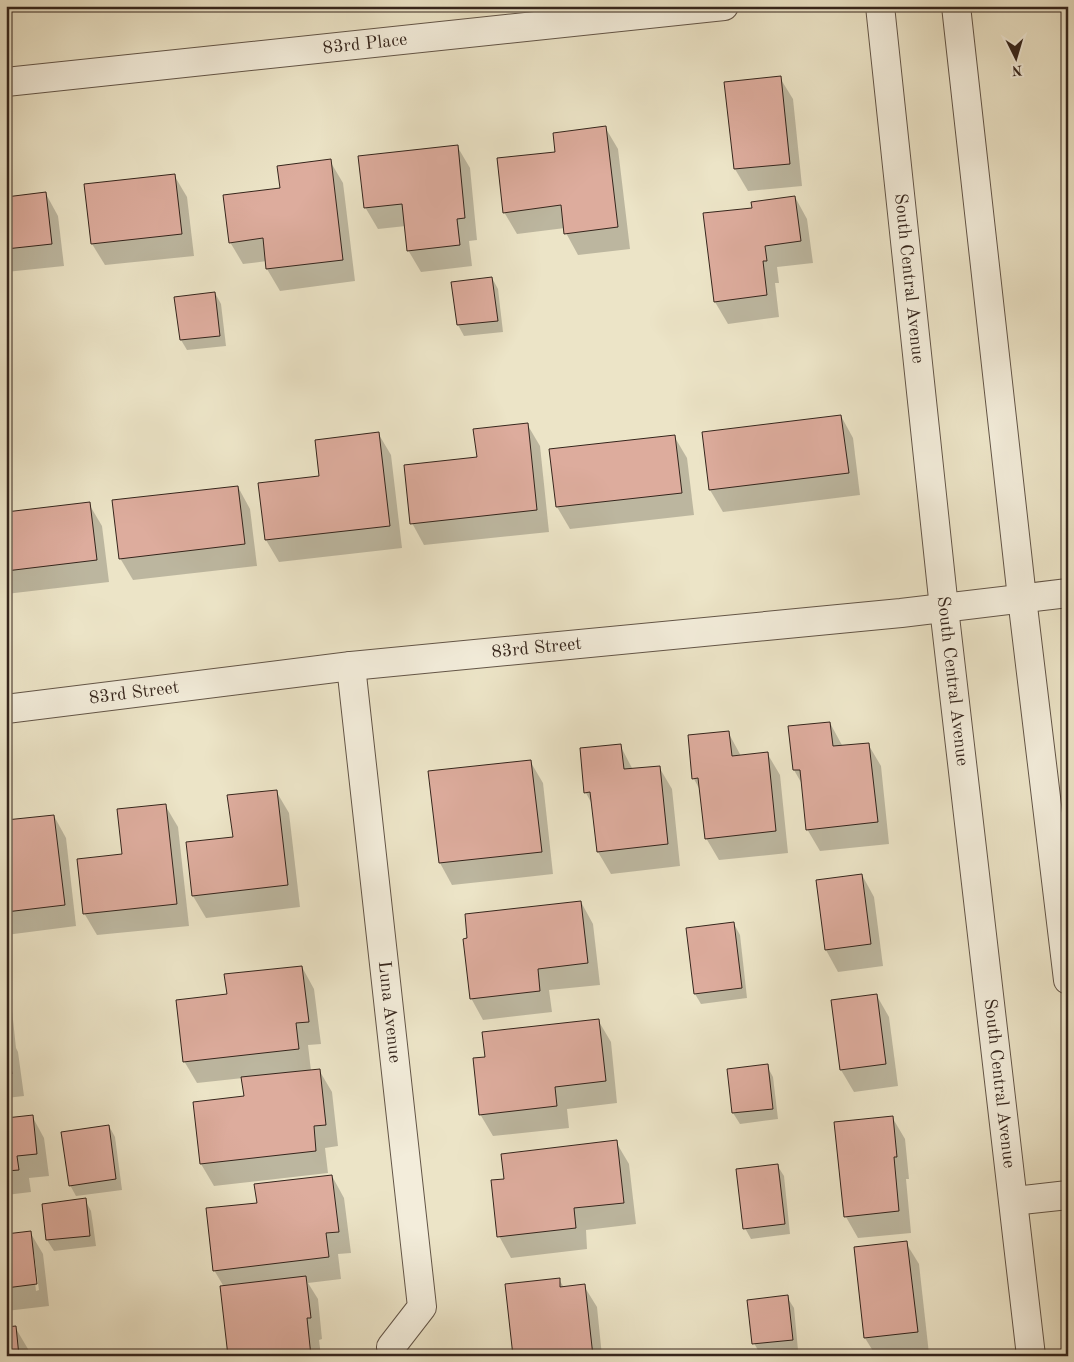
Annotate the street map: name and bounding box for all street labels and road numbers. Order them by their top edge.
street label: 83rd Place [322,31,408,57]
street label: South Central Avenue [891,193,927,364]
street label: South Central Avenue [934,595,971,767]
street label: 83rd Street [491,635,582,661]
street label: 83rd Street [88,679,180,708]
street label: Luna Avenue [375,960,404,1064]
street label: South Central Avenue [980,998,1018,1169]

